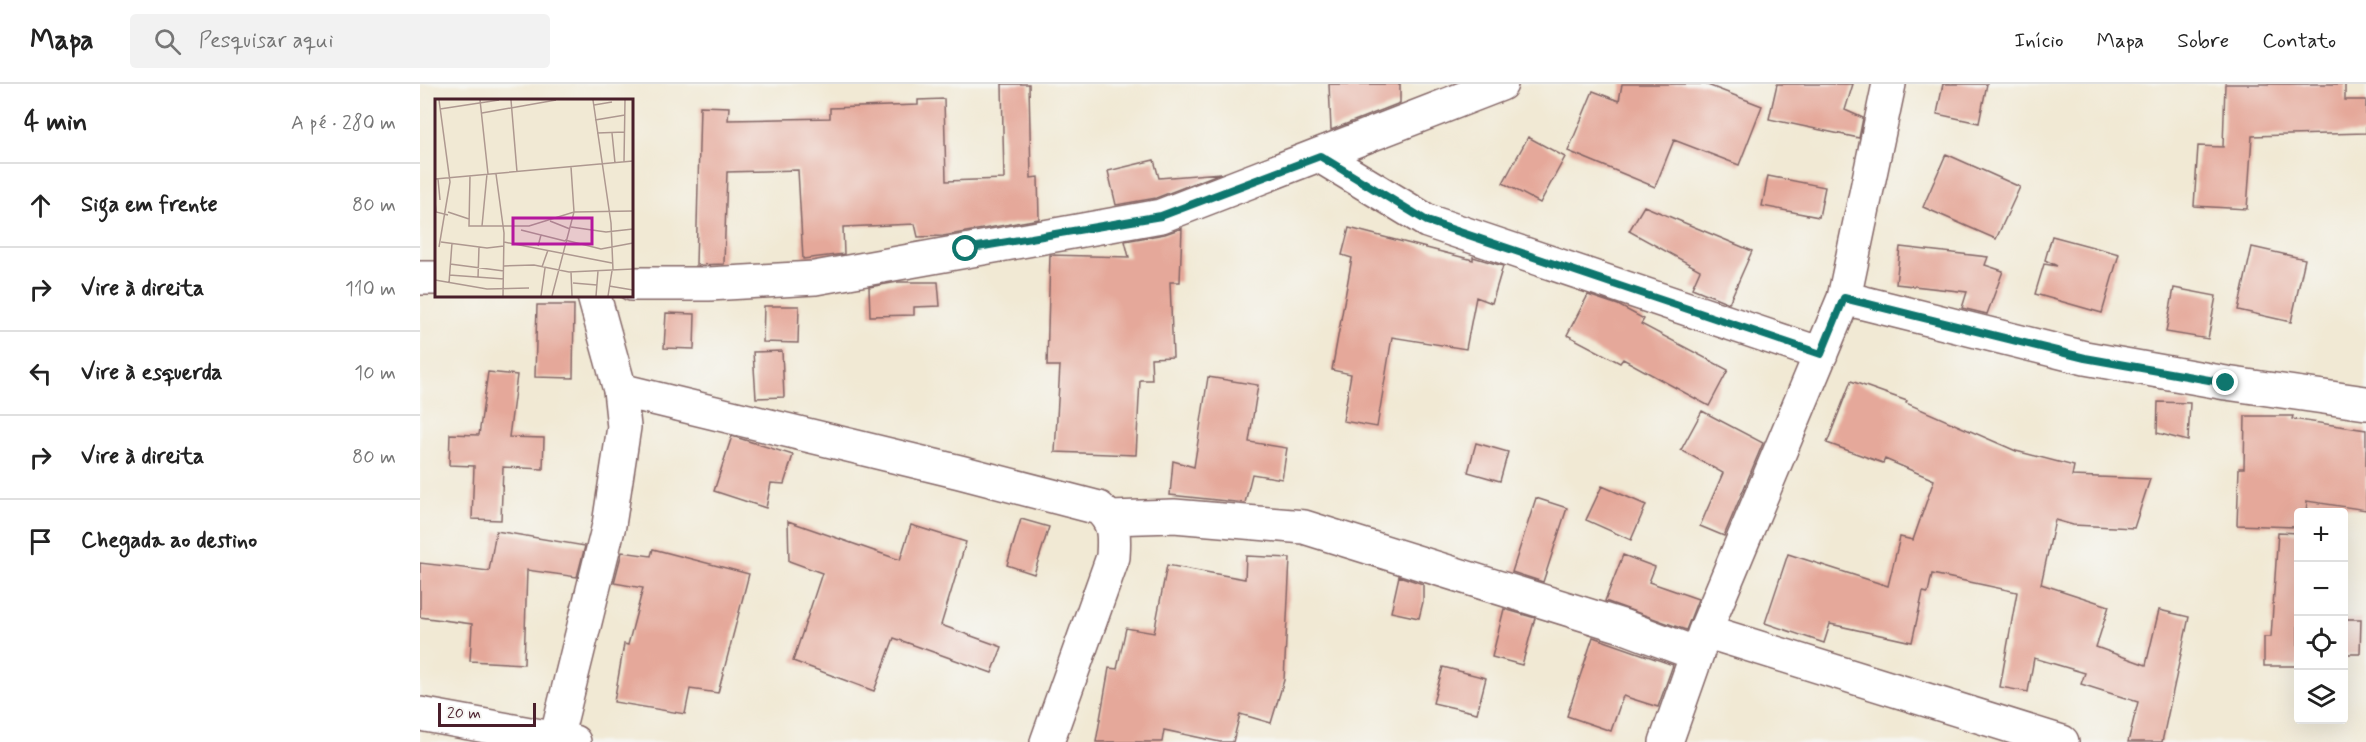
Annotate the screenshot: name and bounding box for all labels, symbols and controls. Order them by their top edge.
search box [130,14,550,68]
text: Mapa [30,23,94,60]
icon: search [151,25,184,58]
text: Pesquisar aqui [199,27,334,55]
text: Início [2014,27,2064,55]
text: Mapa [2097,27,2144,55]
text: Sobre [2177,27,2229,55]
text: Contato [2262,27,2336,55]
inset map [435,99,633,297]
text: 4 min [24,106,87,140]
text: A pé · 280 m [291,110,396,137]
icon: ahead [24,189,57,222]
text: Siga em frente [81,191,218,219]
text: 80 m [352,192,396,219]
route start [952,235,978,261]
icon: right [24,273,57,306]
text: Vire à direita [81,275,204,303]
text: 110 m [345,276,396,303]
icon: left [24,357,57,390]
text: Vire à esquerda [81,359,222,387]
text: 10 m [354,360,396,387]
route end [2212,369,2238,395]
icon: right [24,441,57,474]
text: Vire à direita [81,443,204,471]
text: 80 m [352,444,396,471]
map controls [2294,508,2348,724]
button: + [2294,508,2348,562]
icon: arrive [24,525,57,558]
text: Chegada ao destino [81,527,257,555]
button: − [2294,562,2348,616]
button: locate [2294,616,2348,670]
button: layers [2294,670,2348,724]
scale bar [438,700,536,728]
text: 20 m [447,703,481,724]

